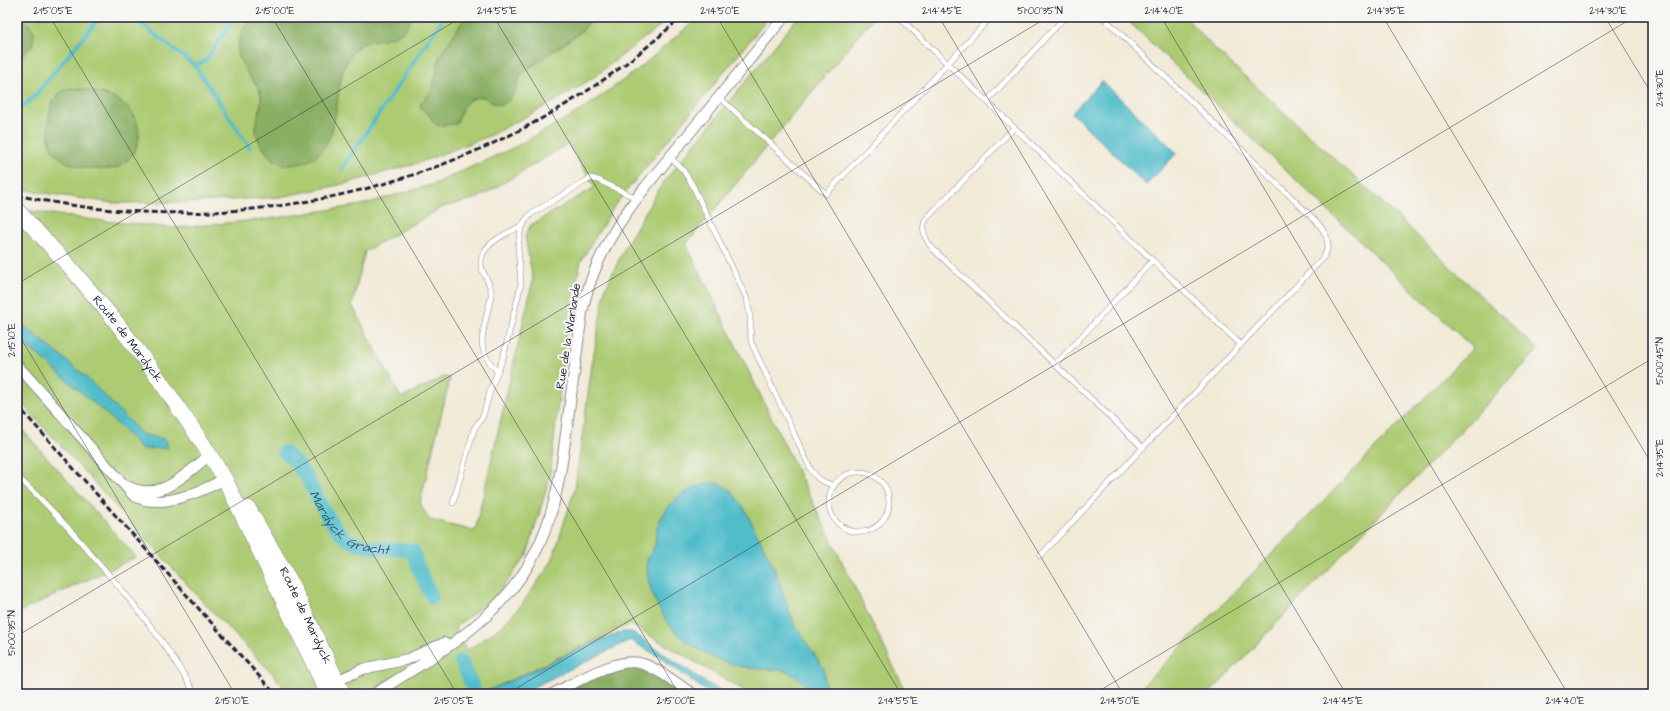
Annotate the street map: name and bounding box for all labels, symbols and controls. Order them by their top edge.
text: 2°15'05"E [33,4,73,18]
text: 2°15'00"E [256,4,294,18]
text: 2°14'55"E [477,4,517,18]
text: 2°14'50"E [700,4,740,18]
text: 2°14'45"E [922,4,962,18]
text: 51°00'35"N [1017,4,1063,18]
text: 2°14'40"E [1144,4,1184,18]
text: 2°14'35"E [1367,4,1405,18]
text: 2°14'30"E [1589,4,1627,18]
text: 2°14'30"E [1653,69,1667,107]
street label: Rue de la Warlande [552,281,585,390]
street label: Route de Mardyck [89,292,167,386]
text: 2°15'10"E [5,323,19,357]
text: 51°00'45"N [1653,337,1667,385]
text: 2°14'35"E [1653,439,1667,477]
water label: Mardyck Gracht [305,487,392,559]
street label: Route de Mardyck [275,564,336,667]
text: 51°00'35"N [5,610,19,656]
text: 2°15'10"E [215,694,249,708]
text: 2°15'05"E [434,694,474,708]
text: 2°15'00"E [657,694,695,708]
text: 2°14'55"E [878,694,918,708]
text: 2°14'50"E [1100,694,1140,708]
text: 2°14'45"E [1323,694,1363,708]
text: 2°14'40"E [1545,694,1585,708]

